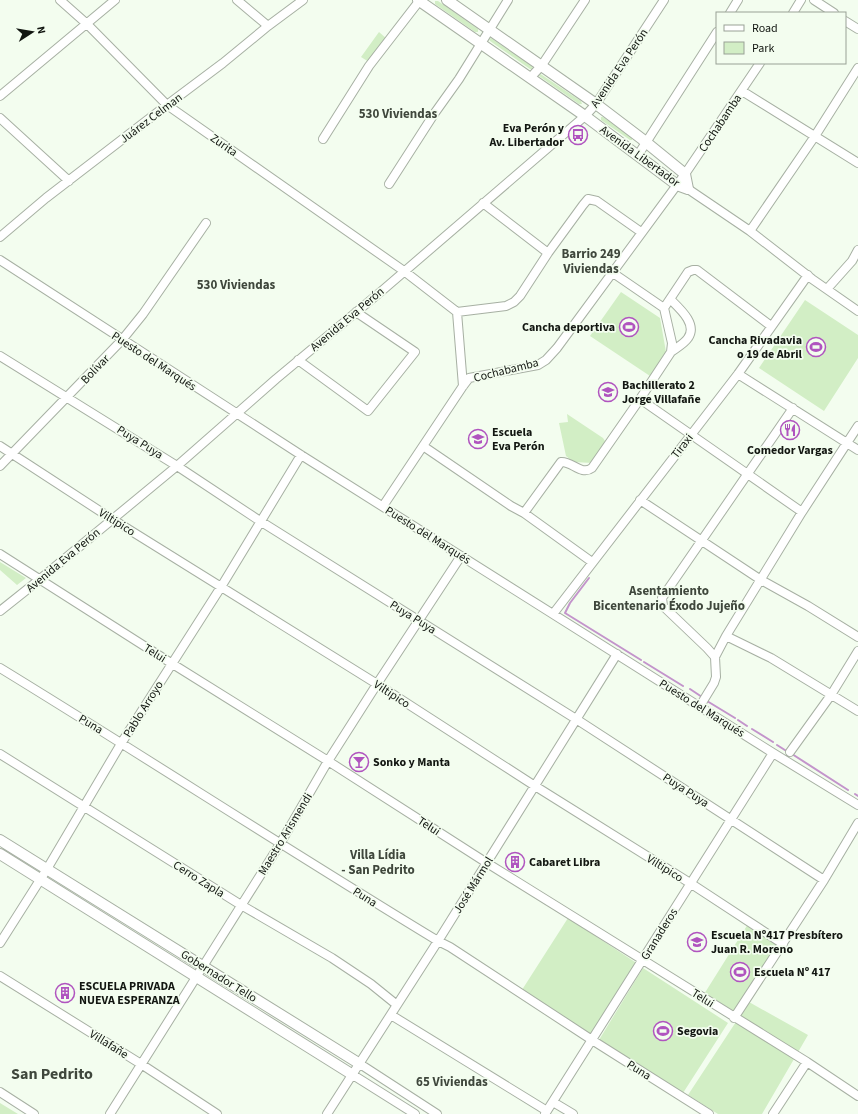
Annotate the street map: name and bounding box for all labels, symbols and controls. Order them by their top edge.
north arrow [12,12,52,52]
legend [716,12,846,64]
text: Road [752,20,778,37]
text: N [33,25,49,35]
street label: Avenida Eva Perón [587,25,652,111]
text: Park [752,40,774,57]
street label: Juárez Celman [117,89,186,148]
street label: Cochabamba [695,91,746,156]
district label: 530 Viviendas [359,105,438,123]
place label: Eva Perón y Av. Libertador [488,120,565,151]
street label: Avenida Libertador [596,122,684,192]
bus stop icon: Eva Perón y Av. Libertador [567,124,589,146]
street label: Zurita [207,130,241,161]
district label: Barrio 249 Viviendas [561,245,621,278]
district label: 530 Viviendas [197,276,276,294]
street label: Avenida Eva Perón [307,283,388,356]
sports icon: Cancha deportiva [618,316,640,338]
place label: Cancha deportiva [522,319,615,336]
street label: Puesto del Marqués [108,328,199,395]
place label: Cancha Rivadavia o 19 de Abril [708,332,803,363]
sports icon: Cancha Rivadavia o 19 de Abril [805,336,827,358]
street label: Bolívar [77,350,114,388]
street label: Cochabamba [472,354,540,387]
place label: Bachillerato 2 Jorge Villafañe [622,377,701,408]
school or university icon: Bachillerato 2 Jorge Villafañe [597,381,619,403]
restaurant icon: Comedor Vargas [779,419,801,441]
street label: Puya Puya [113,421,166,463]
place label: Escuela Eva Perón [492,424,545,455]
school or university icon: Escuela Eva Perón [467,428,489,450]
street label: Tiraxi [667,430,698,462]
place label: Comedor Vargas [747,442,833,459]
street label: Puesto del Marqués [382,502,474,569]
street label: Viltipico [95,504,138,540]
street label: Avenida Eva Perón [23,524,104,597]
district label: Asentamiento Bicentenario Éxodo Jujeño [593,582,745,615]
street label: Puya Puya [386,596,439,638]
street label: Telui [140,640,170,667]
street label: Puesto del Marqués [656,675,748,742]
street label: Viltipico [370,676,413,713]
street label: Pablo Arroyo [119,678,168,741]
street label: Puna [75,710,106,738]
bar icon: Sonko y Manta [348,751,370,773]
place label: Sonko y Manta [373,754,450,771]
street label: Puya Puya [659,769,712,812]
street label: Maestro Arismendi [254,790,317,879]
street label: Telui [414,813,444,840]
district label: Villa Lídia - San Pedrito [341,846,415,879]
street label: Viltipico [643,850,686,886]
building icon: Cabaret Libra [504,851,526,873]
street label: José Mármol [449,854,498,917]
place label: Cabaret Libra [529,854,600,871]
street label: Cerro Zapla [170,857,228,902]
street label: Puna [349,883,380,912]
street label: Granaderos [637,905,682,963]
place label: Escuela Nº417 Presbítero Juan R. Moreno [711,927,843,958]
school or university icon: Escuela Nº417 Presbítero Juan R. Moreno [686,931,708,953]
street label: Gobernador Tello [177,946,260,1007]
sports icon: Escuela Nº 417 [729,961,751,983]
place label: Escuela Nº 417 [754,964,831,981]
place label: ESCUELA PRIVADA NUEVA ESPERANZA [79,978,180,1009]
building icon: ESCUELA PRIVADA NUEVA ESPERANZA [54,982,76,1004]
street label: Telui [688,985,718,1012]
sports icon: Segovia [652,1020,674,1042]
place label: Segovia [677,1023,718,1040]
street label: Villafañe [86,1026,132,1063]
street label: Puna [623,1056,654,1085]
district label: San Pedrito [11,1063,93,1085]
district label: 65 Viviendas [416,1073,488,1091]

